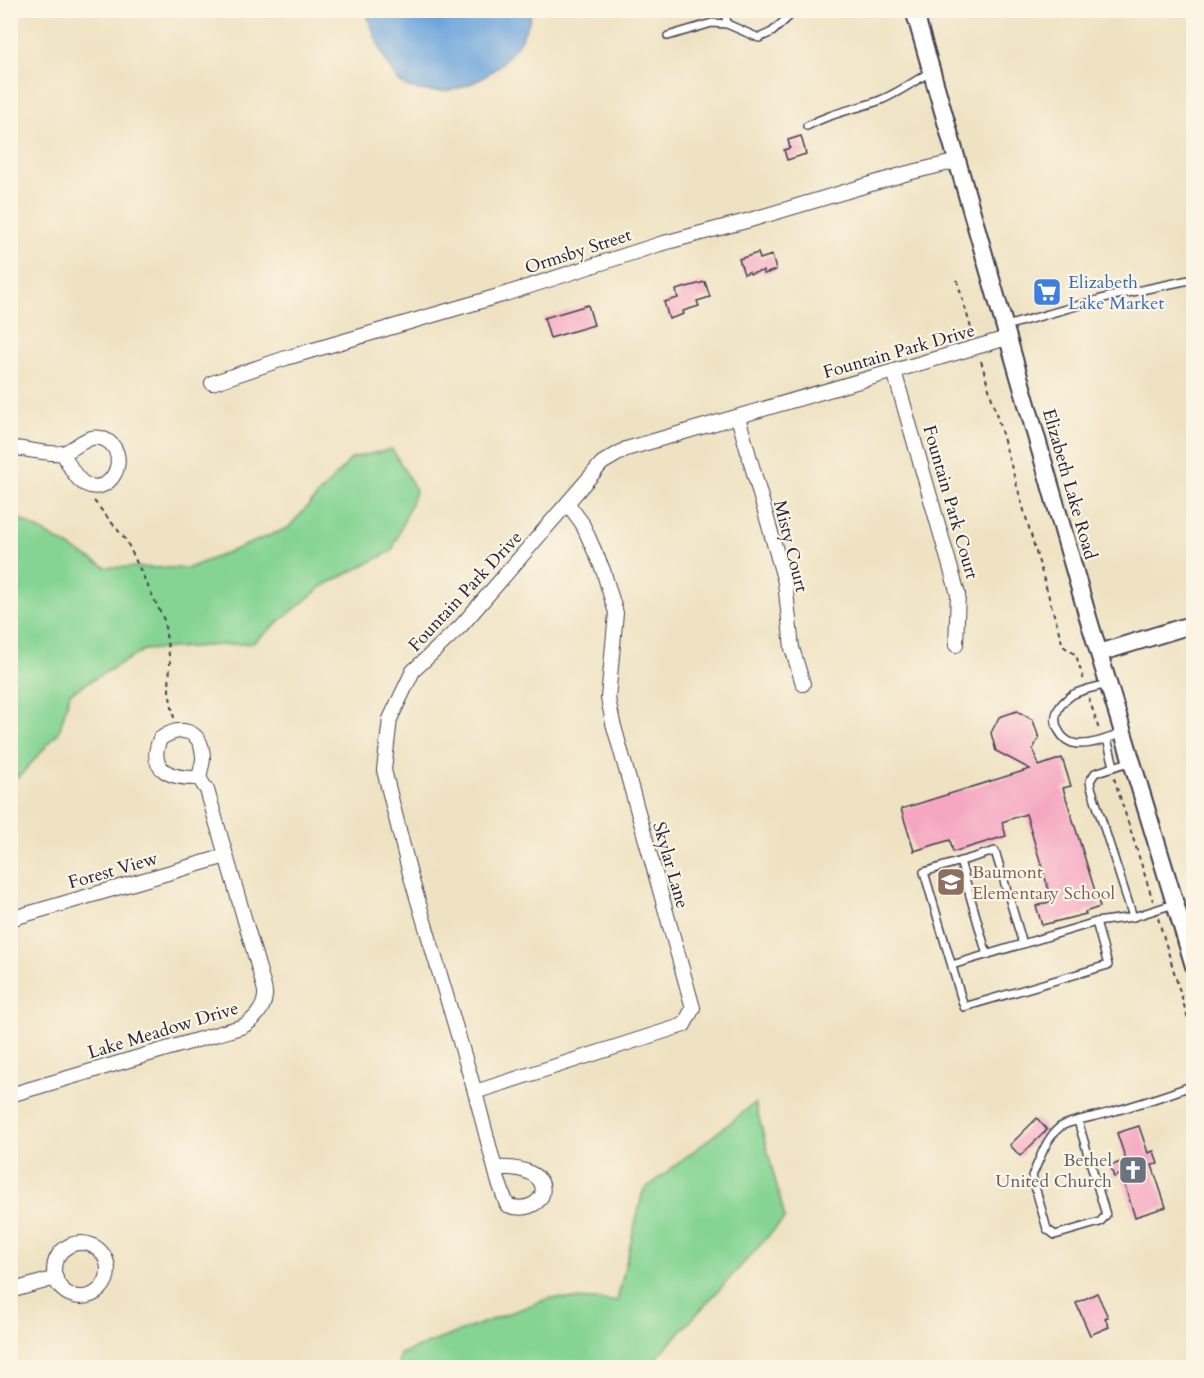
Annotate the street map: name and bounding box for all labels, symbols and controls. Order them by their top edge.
street label: Ormsby Street [522,222,635,280]
place label: Elizabeth Lake Market [1068,270,1164,316]
supermarket icon: Elizabeth Lake Market [1031,276,1063,308]
street label: Fountain Park Drive [820,318,978,385]
street label: Elizabeth Lake Road [1036,406,1103,563]
street label: Fountain Park Court [917,422,985,582]
street label: Misty Court [767,498,814,595]
street label: Fountain Park Drive [403,526,528,657]
street label: Skylar Lane [646,819,695,911]
street label: Forest View [65,846,161,895]
place label: Baumont Elementary School [972,860,1115,906]
school or university icon: Baumont Elementary School [935,866,967,898]
street label: Lake Meadow Drive [85,996,242,1065]
place label: Bethel United Church [996,1148,1112,1194]
church icon: Bethel United Church [1117,1154,1149,1186]

